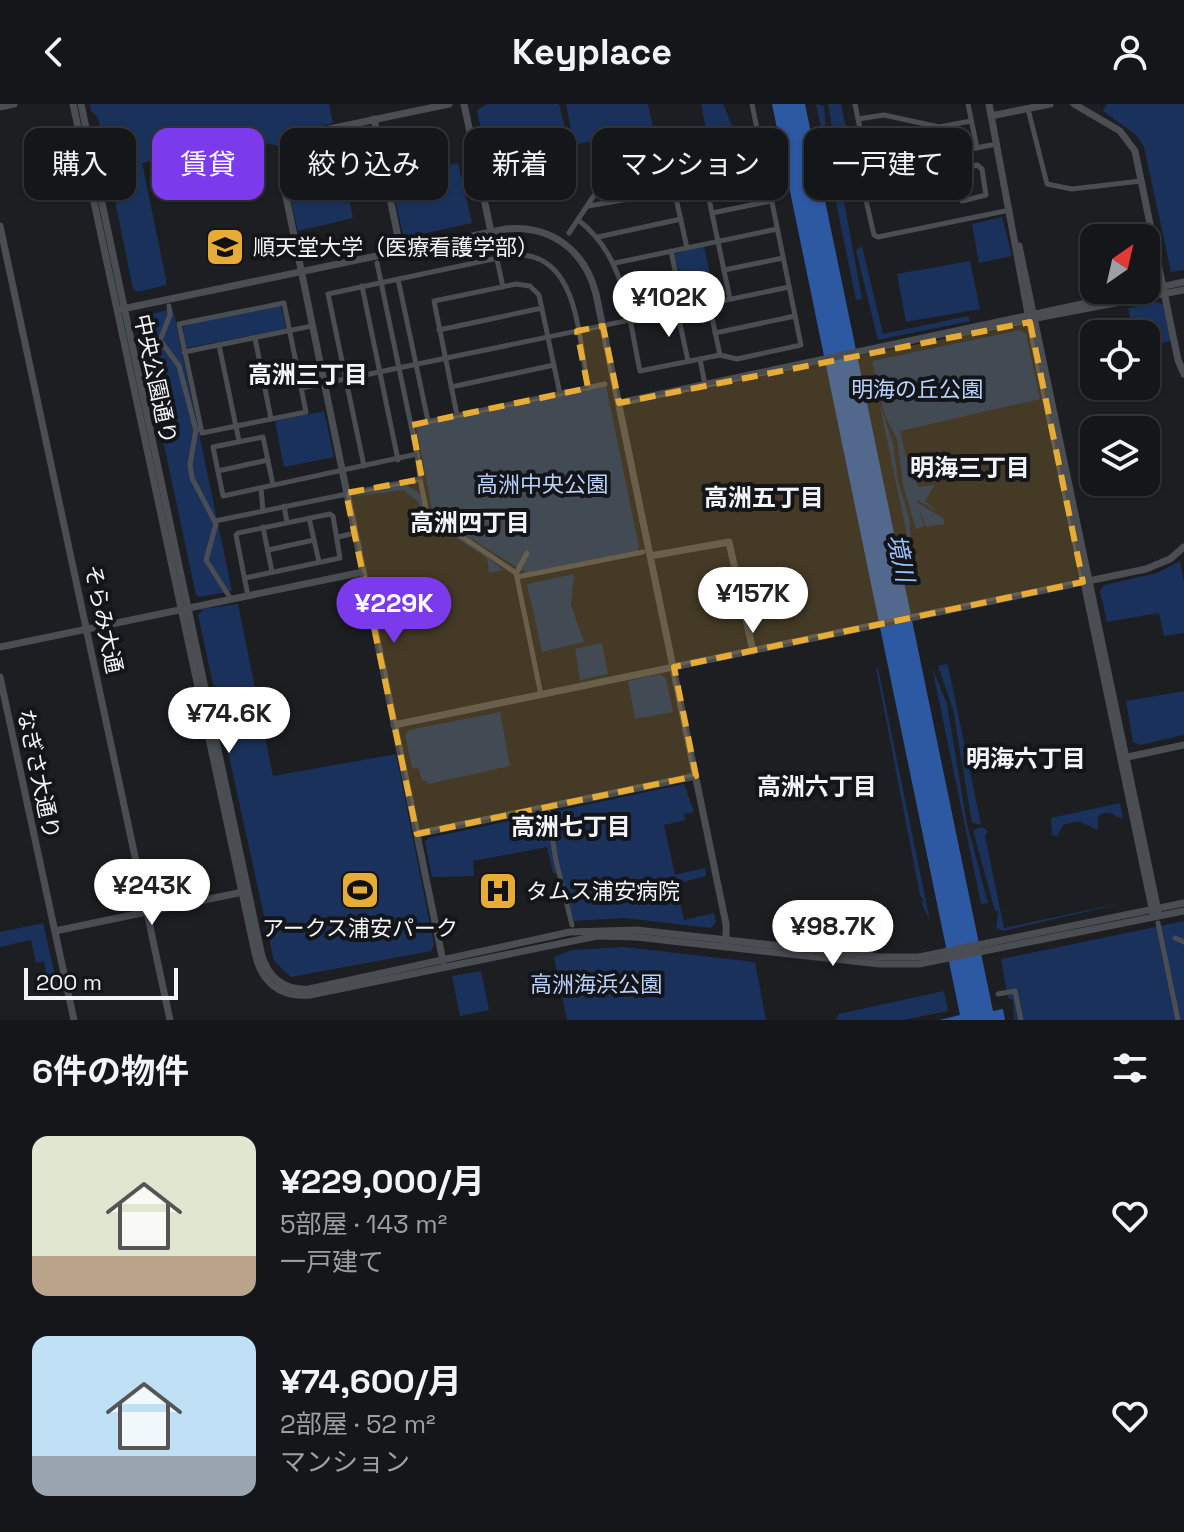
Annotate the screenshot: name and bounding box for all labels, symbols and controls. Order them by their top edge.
text: Keyplace [512,29,672,75]
icon: back [32,30,76,74]
icon: person [1108,30,1152,74]
chip: 購入 [24,128,136,200]
chip: 賃貸 [152,128,264,200]
chip: 絞り込み [280,128,448,200]
chip: 新着 [464,128,576,200]
chip: マンション [592,128,788,200]
chip: 一戸建て [804,128,972,200]
north arrow [1080,224,1160,304]
map controls [1080,224,1160,496]
school or university icon: 順天堂大学（医療看護学部） [204,226,246,268]
place label: 順天堂大学（医療看護学部） [253,233,539,261]
pin: ¥102K [613,271,725,339]
text: ¥102K [631,280,707,314]
street label: 中央公園通り [129,312,183,446]
button: locate [1080,320,1160,400]
district label: 高洲三丁目 [248,359,368,390]
park label: 明海の丘公園 [851,375,983,403]
button: layers [1080,416,1160,496]
district label: 明海三丁目 [910,452,1030,483]
park label: 高洲中央公園 [476,470,608,498]
district label: 高洲五丁目 [704,482,824,513]
district label: 高洲四丁目 [410,507,530,538]
water label: 境川 [881,531,922,588]
street label: そらみ大通 [79,562,129,676]
pin: ¥157K [697,567,809,635]
text: ¥157K [716,576,790,610]
pin: ¥229K [338,577,450,645]
text: ¥229K [354,586,434,620]
pin: ¥74.6K [164,687,294,755]
text: ¥74.6K [186,696,272,730]
street label: なぎさ大通り [12,707,66,841]
district label: 明海六丁目 [966,743,1086,774]
district label: 高洲六丁目 [757,771,877,802]
district label: 高洲七丁目 [511,811,631,842]
pin: ¥243K [96,859,208,927]
text: ¥243K [112,868,192,902]
sports icon: アークス浦安パーク [339,869,381,911]
hospital icon: タムス浦安病院 [477,870,519,912]
place label: タムス浦安病院 [526,877,680,905]
pin: ¥98.7K [768,900,898,968]
text: ¥98.7K [790,909,876,943]
place label: アークス浦安パーク [262,914,458,942]
scale bar [24,964,178,1000]
text: 200 m [36,968,102,996]
park label: 高洲海浜公園 [530,970,662,998]
icon: filters [1108,1046,1152,1090]
text: 6件の物件 [32,1050,189,1093]
text: ¥229,000/月 [280,1160,485,1203]
icon: home [96,1168,192,1264]
icon: heart [1108,1194,1152,1238]
text: 5部屋 · 143 m² [280,1207,447,1241]
text: 一戸建て [280,1245,384,1279]
text: ¥74,600/月 [280,1360,462,1403]
icon: home [96,1368,192,1464]
icon: heart [1108,1394,1152,1438]
text: 2部屋 · 52 m² [280,1407,436,1441]
text: マンション [280,1445,410,1479]

